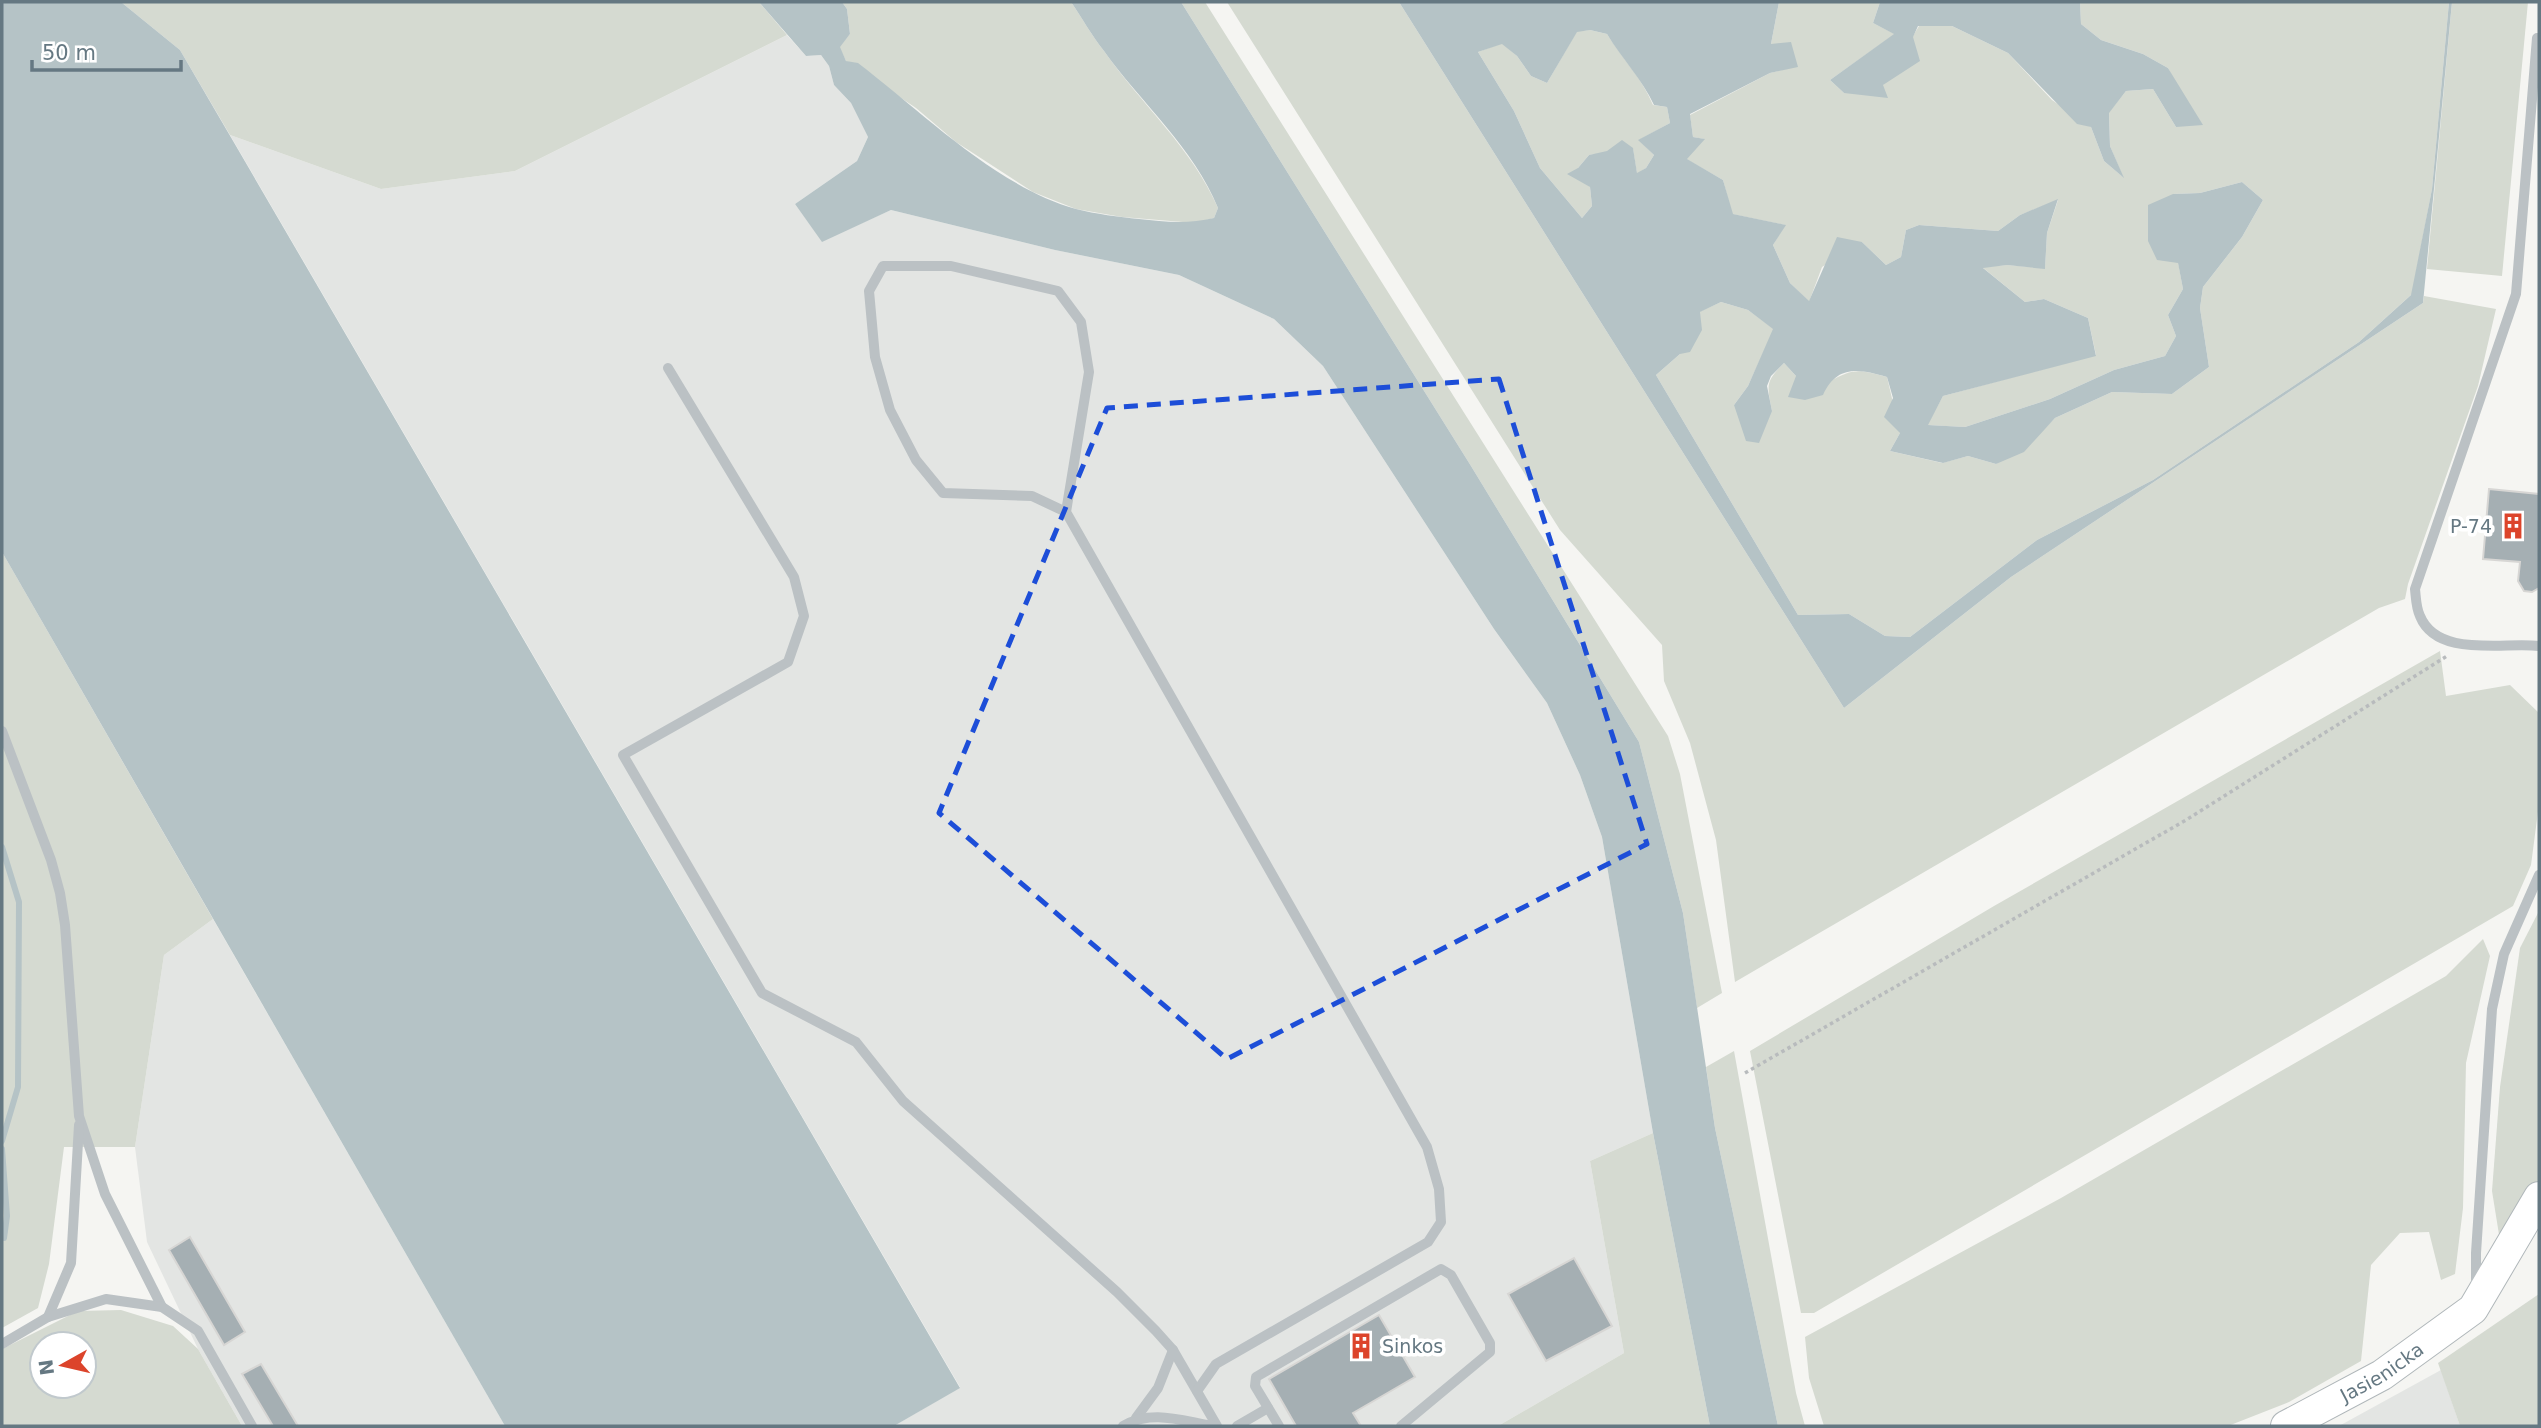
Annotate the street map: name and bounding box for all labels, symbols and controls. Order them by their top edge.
scale bar [32,28,180,72]
text: 50 m [42,41,96,65]
building icon: P-74 [2498,511,2528,541]
place label: P-74 [2450,515,2492,537]
north arrow [28,1330,98,1400]
building icon: Sinkos [1346,1331,1376,1361]
place label: Sinkos [1382,1335,1443,1357]
street label: Jasienicka [2335,1338,2428,1407]
text: N [34,1358,58,1377]

